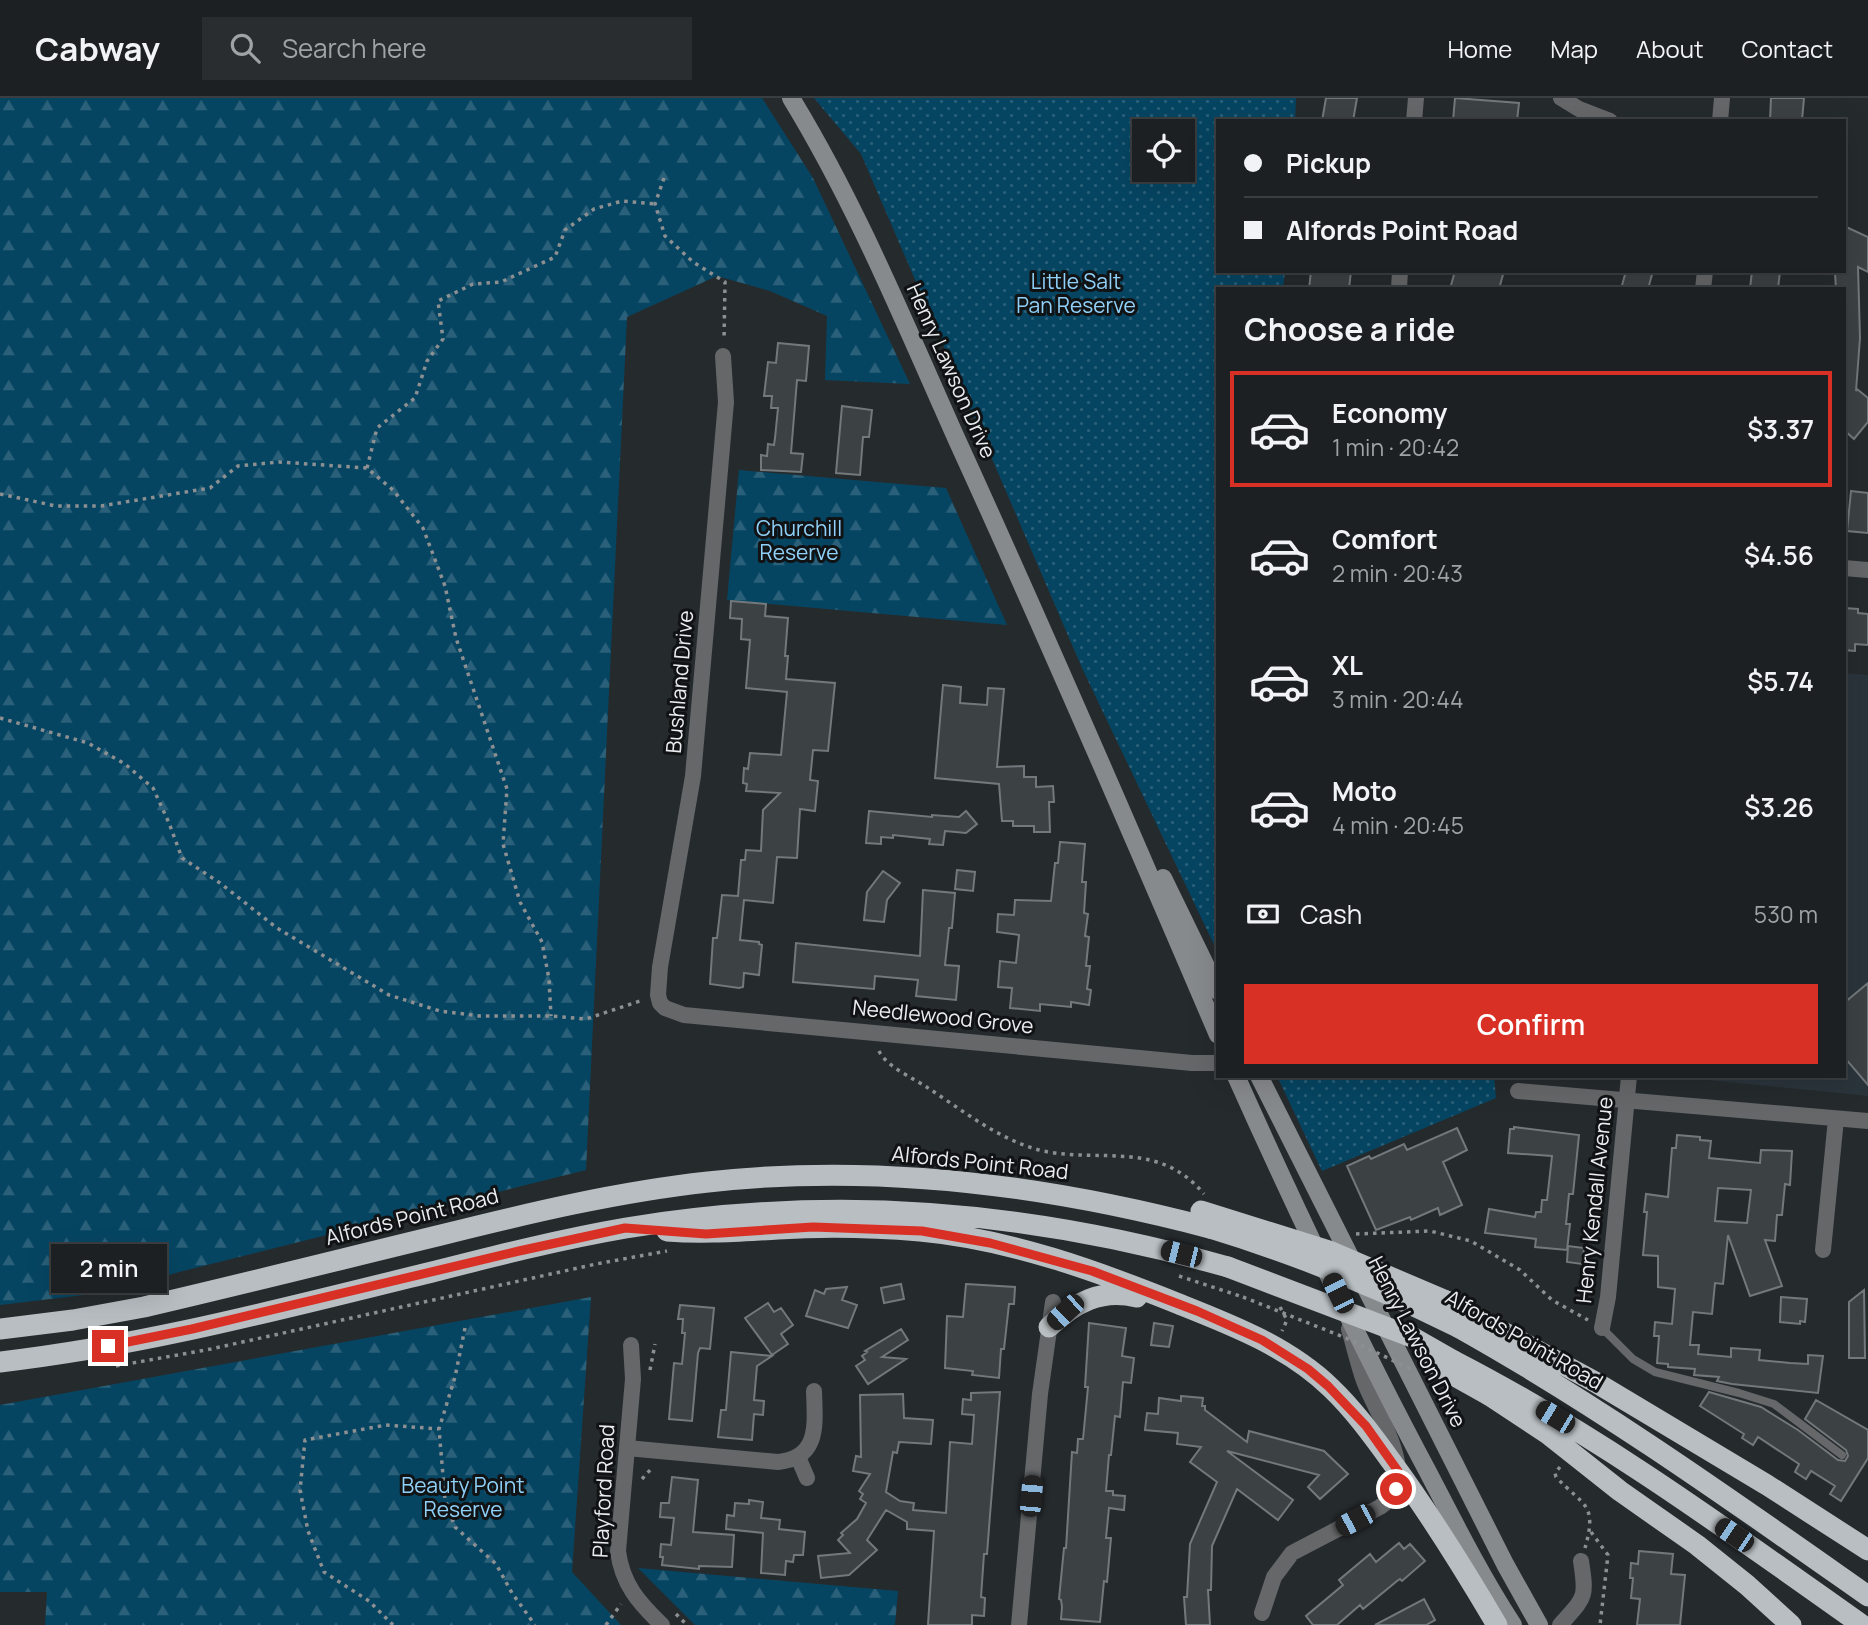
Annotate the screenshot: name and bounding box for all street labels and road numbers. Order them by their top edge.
street label: Henry Lawson Drive [901,279,1003,462]
street label: Bushland Drive [659,609,699,755]
street label: Needlewood Grove [851,993,1035,1039]
street label: Henry Kendall Avenue [1569,1095,1619,1305]
street label: Alfords Point Road [890,1139,1070,1185]
street label: Alfords Point Road [322,1181,501,1251]
street label: Henry Lawson Drive [1363,1251,1473,1432]
street label: Alfords Point Road [1441,1283,1608,1396]
street label: Playford Road [586,1423,620,1558]

